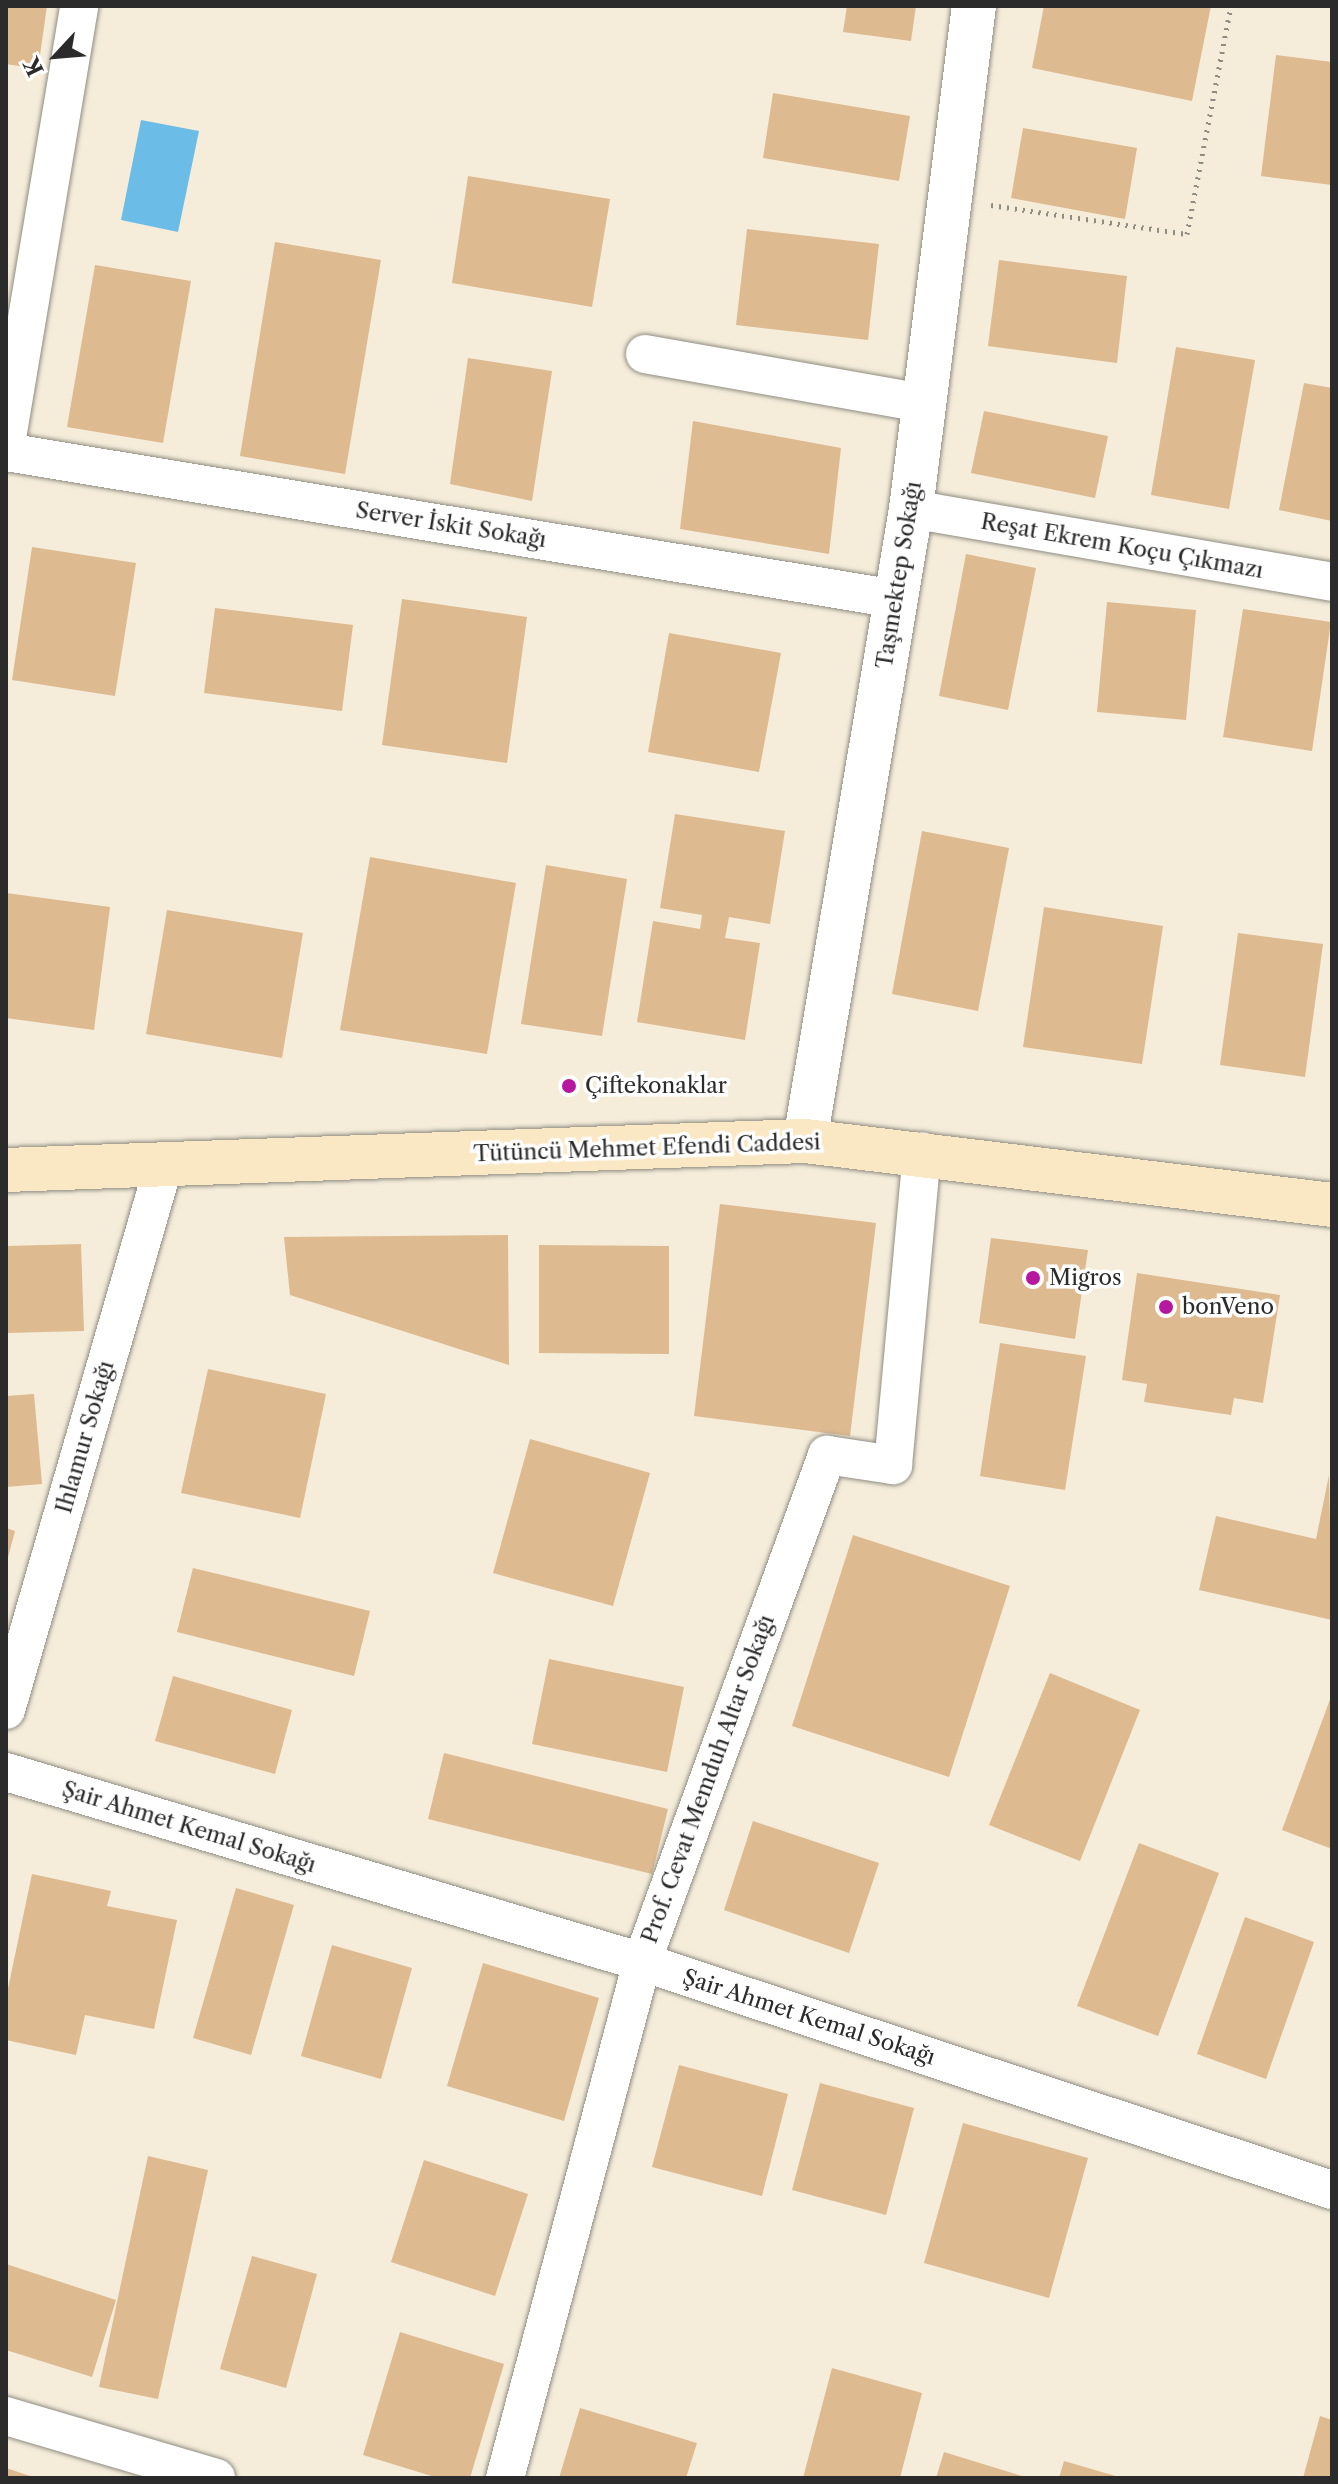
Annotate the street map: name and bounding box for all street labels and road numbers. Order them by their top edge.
street label: Taşmektep Sokağı [871,480,927,670]
street label: Server İskit Sokağı [354,497,548,553]
street label: Reşat Ekrem Koçu Çıkmazı [979,508,1265,584]
street label: Tütüncü Mehmet Efendi Caddesi [473,1129,821,1167]
street label: Ihlamur Sokağı [51,1357,119,1517]
street label: Prof. Cevat Memduh Altar Sokağı [636,1611,780,1947]
street label: Şair Ahmet Kemal Sokağı [58,1776,320,1878]
street label: Şair Ahmet Kemal Sokağı [679,1964,939,2070]

